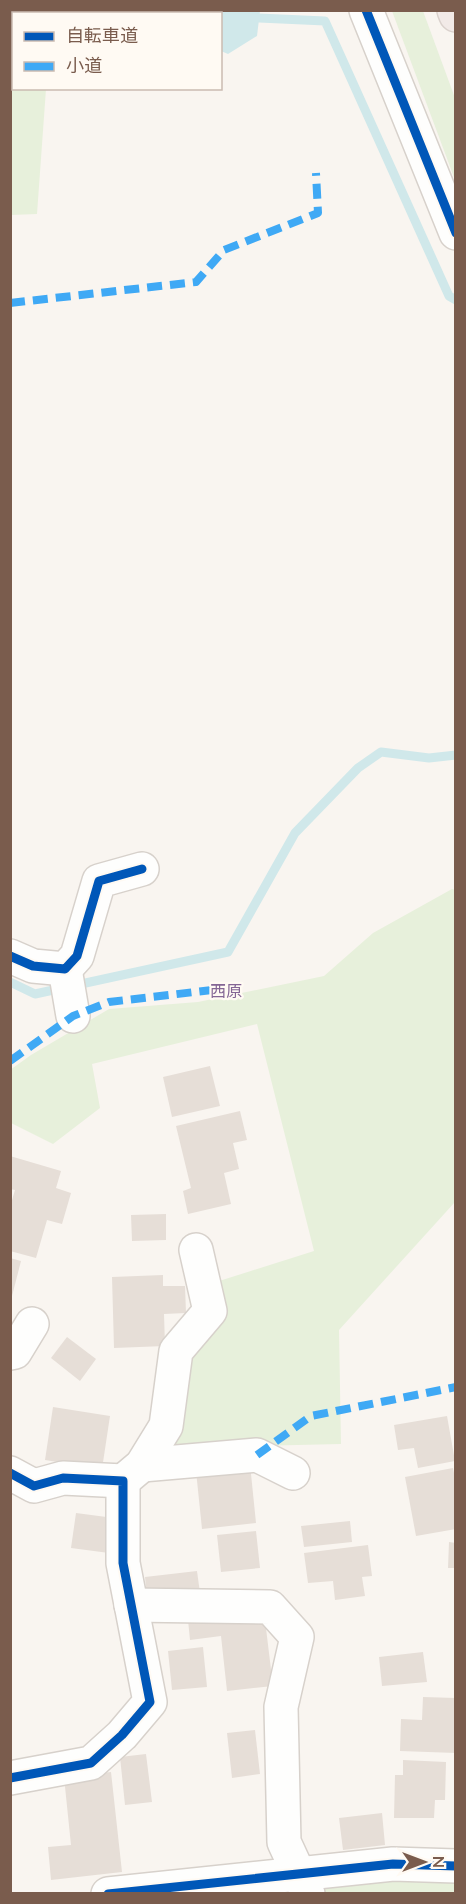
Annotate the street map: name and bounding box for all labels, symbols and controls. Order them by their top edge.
legend [12,12,222,90]
text: 自転車道 [66,24,138,46]
text: 小道 [66,54,102,76]
district label: 西原 [210,981,242,1000]
north arrow [394,1832,454,1892]
text: N [430,1856,449,1868]

